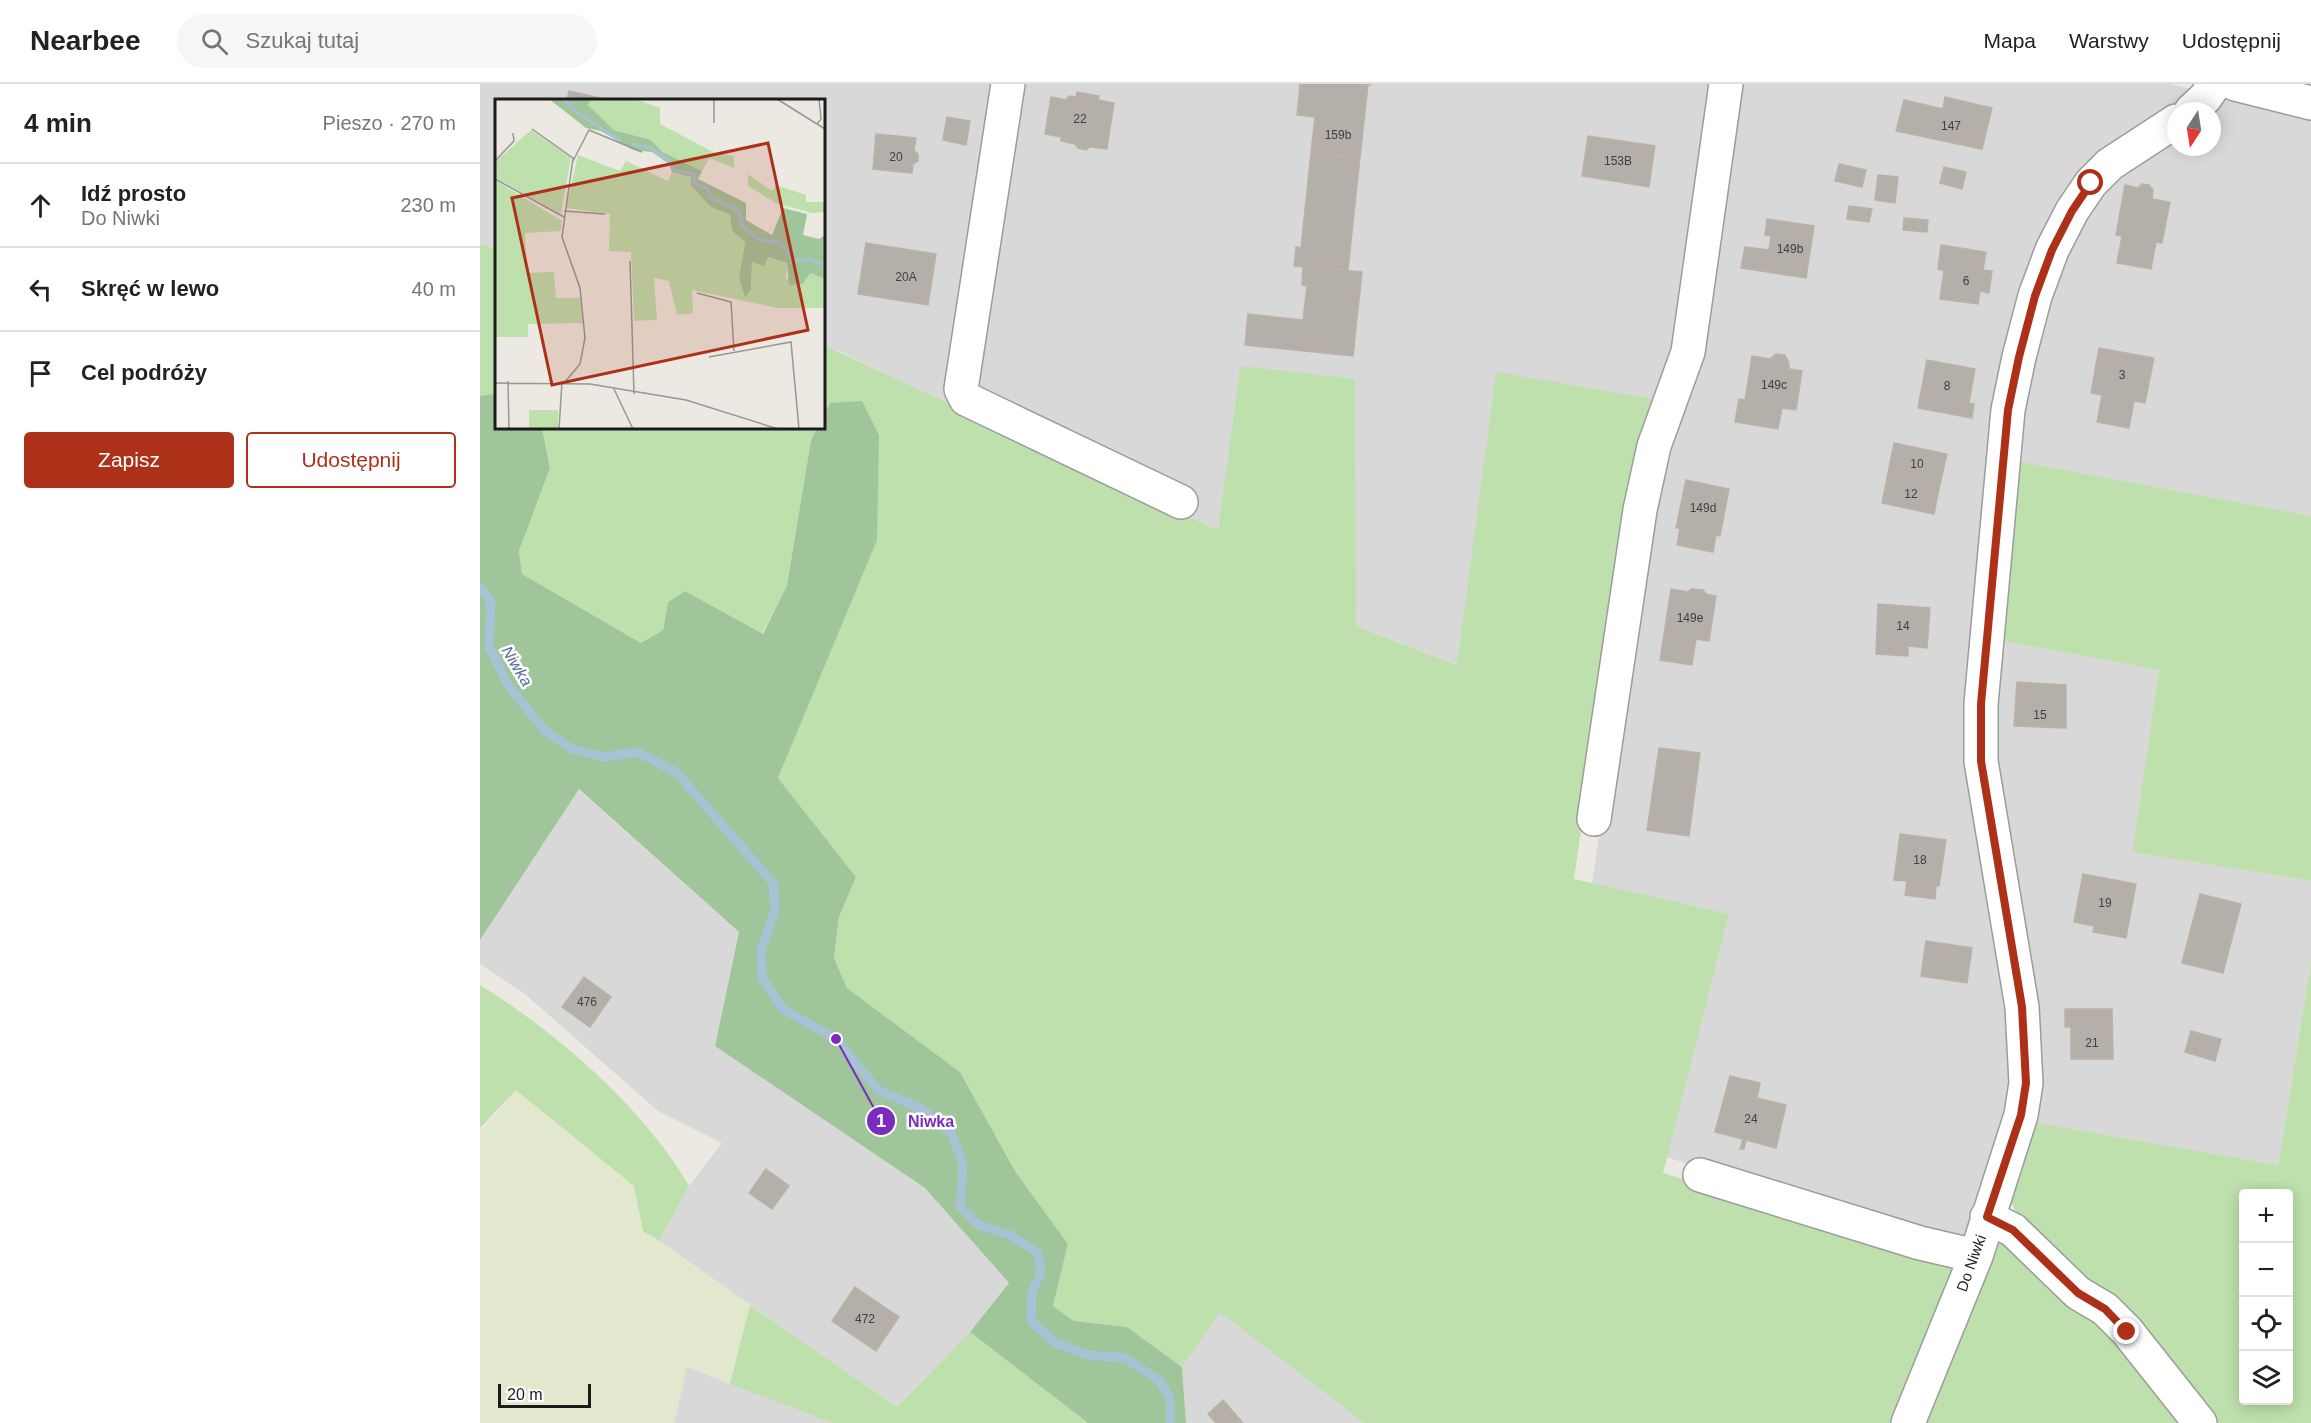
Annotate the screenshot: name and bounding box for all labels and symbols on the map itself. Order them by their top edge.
inset map [495,99,825,429]
north arrow [2167,102,2221,156]
house number: 22 [1073,112,1087,126]
house number: 147 [1941,119,1961,133]
house number: 159b [1325,128,1352,142]
house number: 20 [889,150,903,164]
house number: 153B [1604,154,1632,168]
route start [2077,169,2103,195]
house number: 149b [1777,242,1804,256]
house number: 20A [895,270,917,284]
house number: 6 [1963,274,1970,288]
house number: 3 [2119,368,2126,382]
house number: 149c [1761,378,1787,392]
house number: 8 [1944,379,1951,393]
house number: 10 [1910,457,1924,471]
house number: 12 [1904,487,1918,501]
house number: 149d [1690,501,1716,515]
house number: 149e [1677,611,1704,625]
house number: 14 [1896,619,1910,633]
water label: Niwka [498,643,536,689]
house number: 15 [2033,708,2047,722]
house number: 18 [1913,853,1927,867]
house number: 19 [2098,896,2112,910]
house number: 476 [577,995,597,1009]
house number: 21 [2085,1036,2099,1050]
callout: Niwka [866,1104,966,1138]
text: 1 [876,1111,886,1131]
house number: 24 [1744,1112,1758,1126]
text: Niwka [908,1113,954,1130]
street label: Do Niwki [1953,1232,1989,1294]
house number: 472 [855,1312,875,1326]
route end [2113,1318,2139,1344]
scale bar [498,1381,591,1408]

